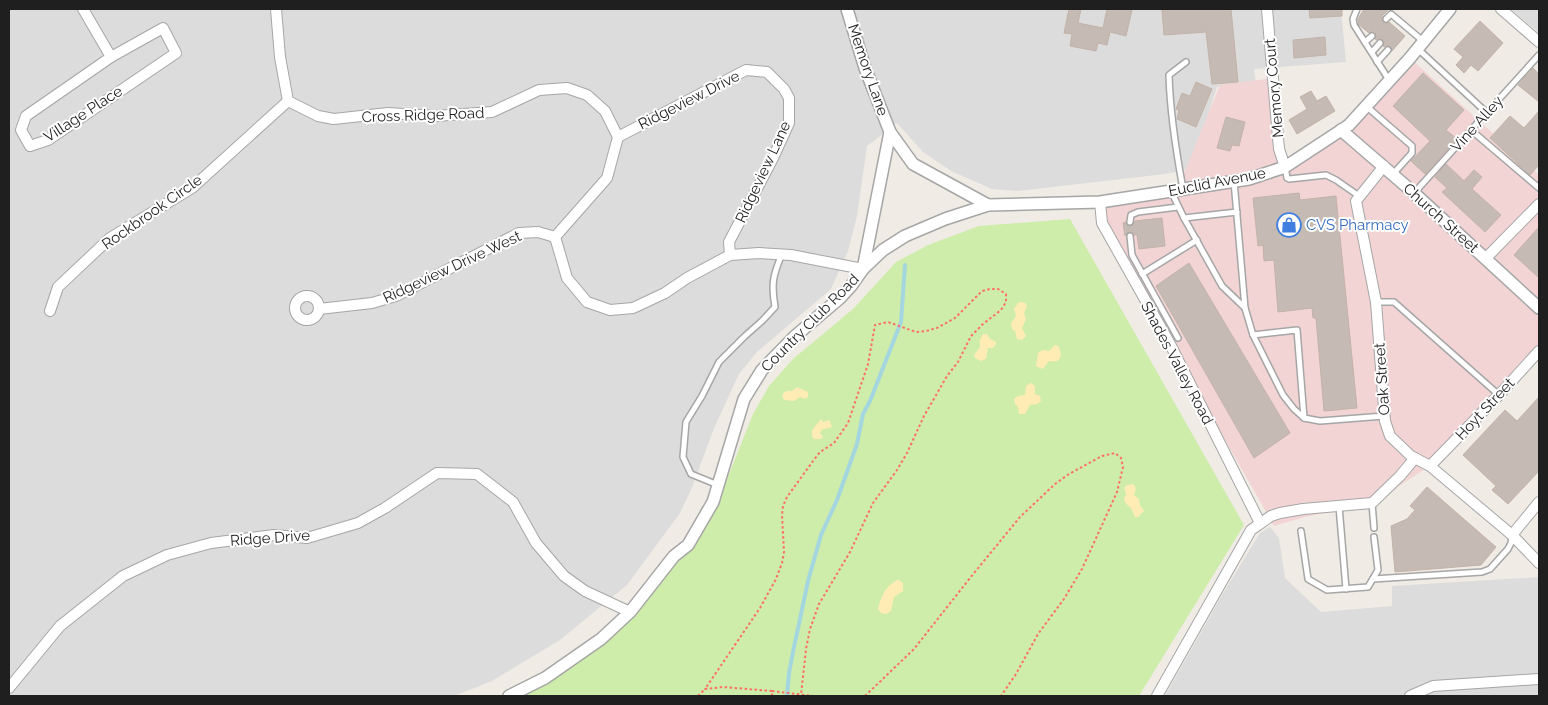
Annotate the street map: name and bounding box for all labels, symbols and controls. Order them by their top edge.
street label: Memory Lane [844,22,892,118]
street label: Memory Court [1261,38,1287,138]
street label: Ridgeview Drive [635,67,743,133]
street label: Village Place [40,82,126,146]
street label: Vine Alley [1447,92,1507,156]
street label: Cross Ridge Road [361,104,485,126]
street label: Ridgeview Lane [732,118,795,226]
street label: Euclid Avenue [1167,164,1267,200]
street label: Rockbrook Circle [98,171,206,253]
street label: Church Street [1400,179,1482,257]
shop icon: CVS Pharmacy [1276,212,1302,238]
place label: CVS Pharmacy [1306,216,1409,234]
street label: Ridgeview Drive West [380,227,524,307]
street label: Country Club Road [757,270,863,376]
street label: Shades Valley Road [1137,298,1217,428]
street label: Oak Street [1370,342,1394,416]
street label: Hoyt Street [1452,374,1518,444]
street label: Ridge Drive [229,526,311,550]

